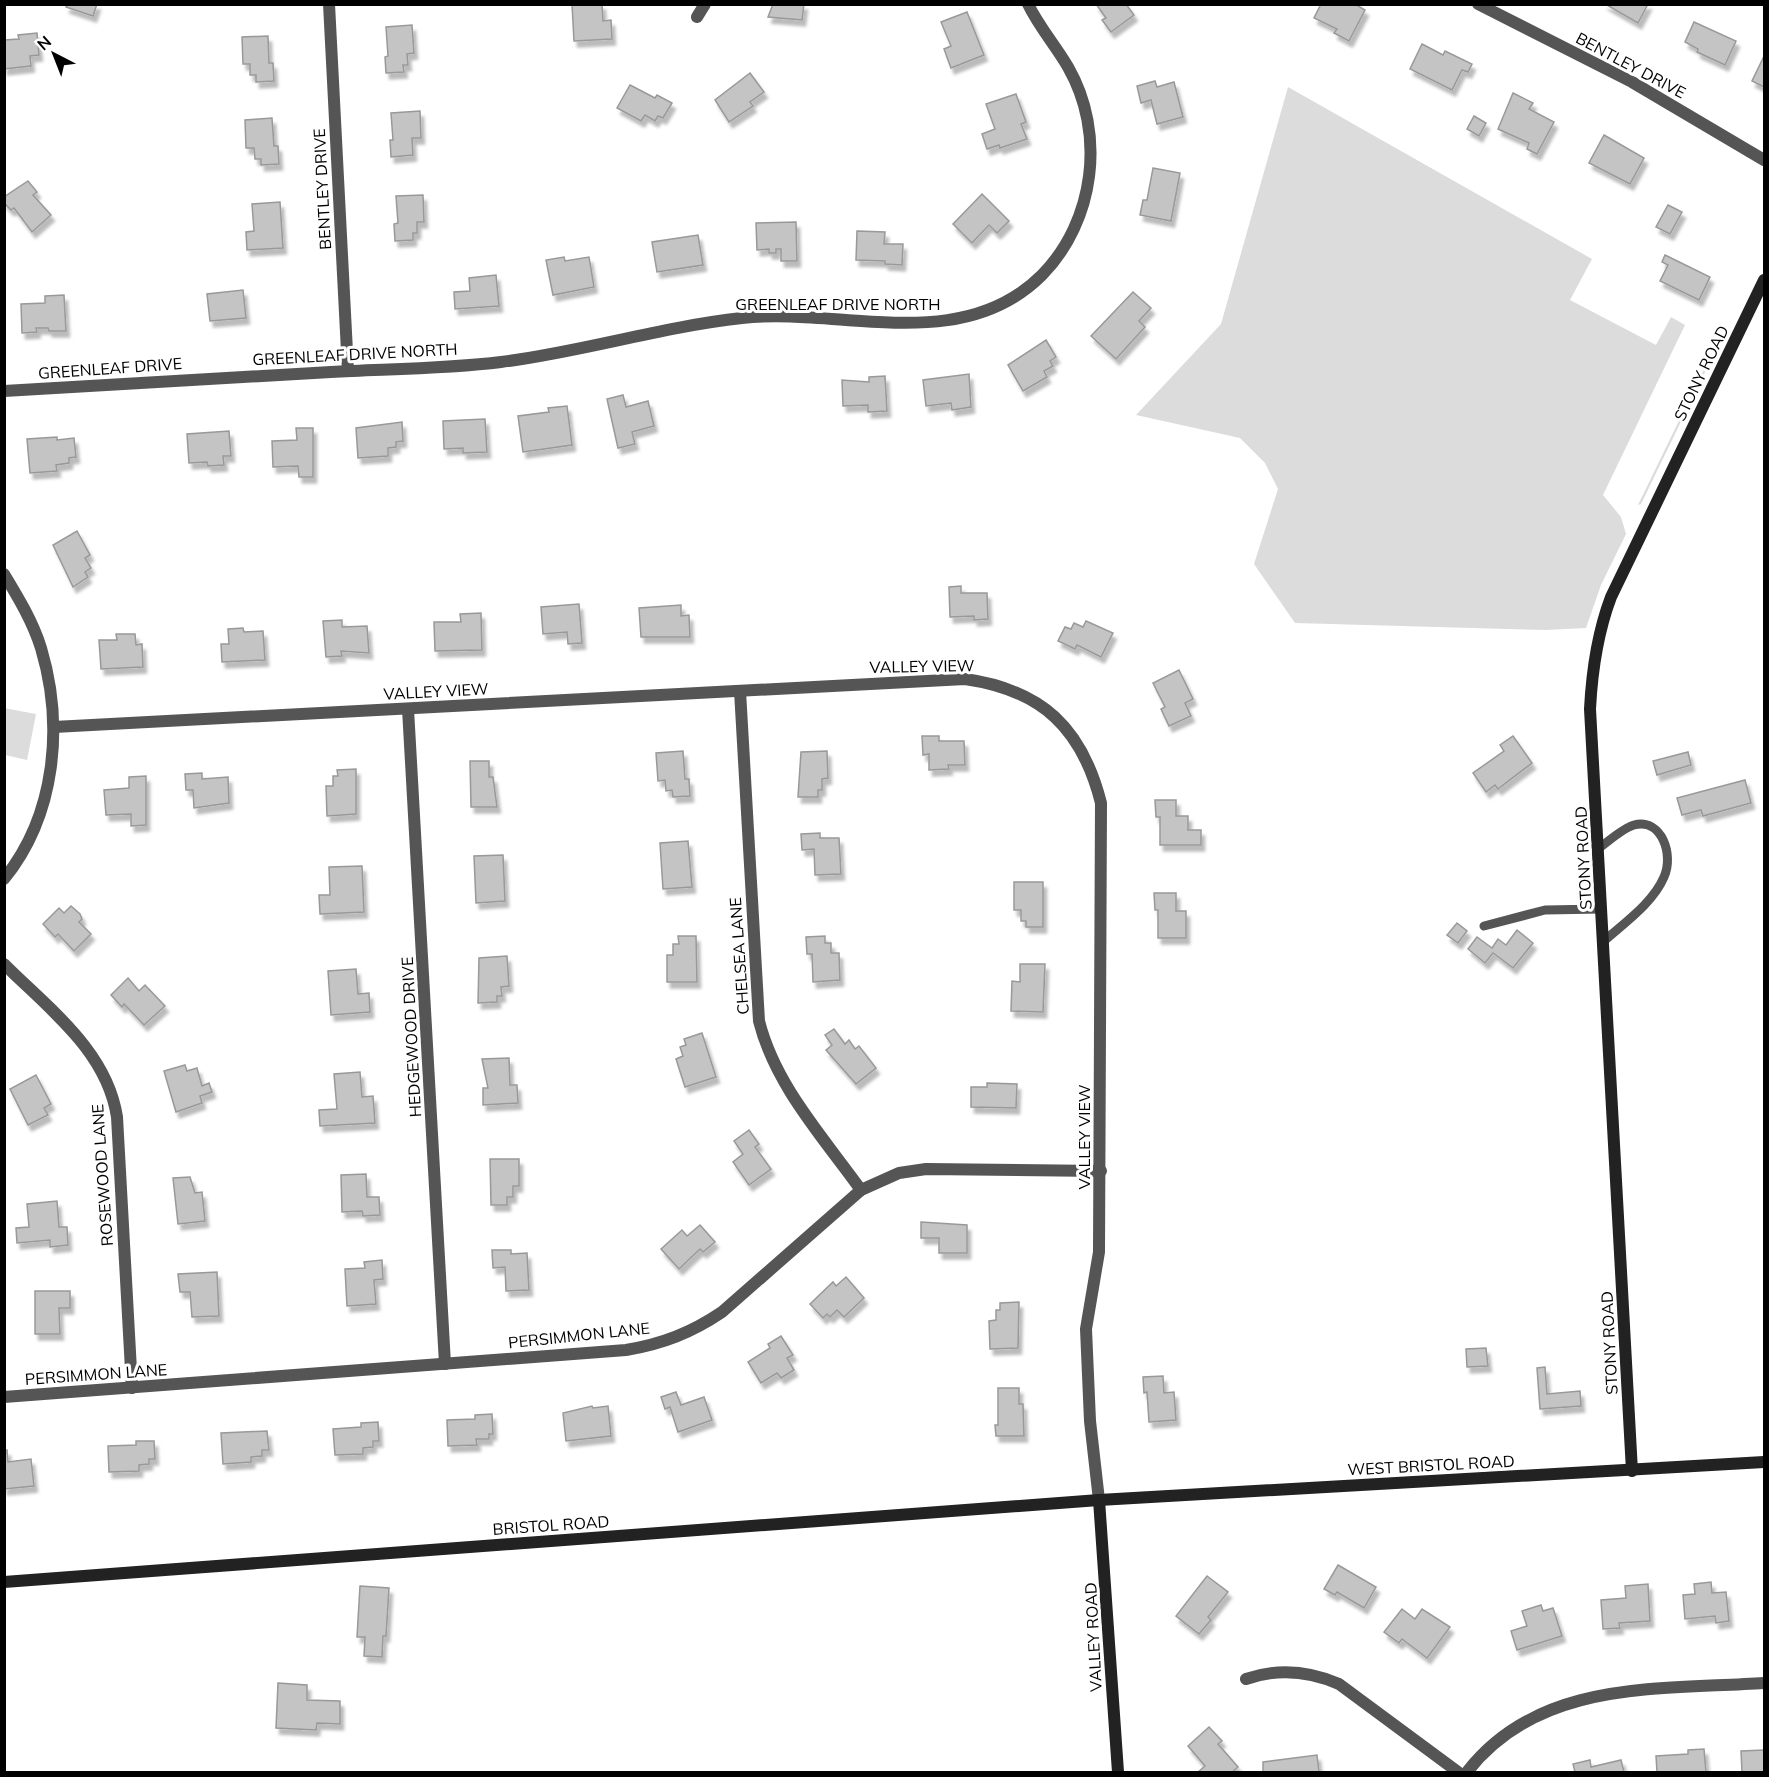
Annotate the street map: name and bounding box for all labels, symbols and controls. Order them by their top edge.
north arrow [24,24,84,84]
street label: BENTLEY DRIVE [1573,28,1689,102]
text: N [33,31,55,54]
street label: BENTLEY DRIVE [309,128,335,250]
street label: GREENLEAF DRIVE NORTH [735,294,941,314]
street label: STONY ROAD [1669,322,1733,424]
street label: GREENLEAF DRIVE NORTH [252,339,458,369]
street label: GREENLEAF DRIVE [37,353,183,383]
street label: VALLEY VIEW [869,655,975,677]
street label: VALLEY VIEW [383,678,489,704]
street label: STONY ROAD [1570,806,1596,910]
street label: CHELSEA LANE [725,897,753,1015]
street label: HEDGEWOOD DRIVE [397,956,425,1118]
street label: VALLEY VIEW [1074,1084,1094,1190]
street label: ROSEWOOD LANE [87,1103,117,1247]
street label: STONY ROAD [1596,1291,1622,1395]
street label: PERSIMMON LANE [507,1318,651,1352]
street label: PERSIMMON LANE [24,1359,168,1389]
street label: WEST BRISTOL ROAD [1347,1451,1515,1479]
street label: BRISTOL ROAD [492,1511,610,1539]
street label: VALLEY ROAD [1080,1582,1106,1692]

